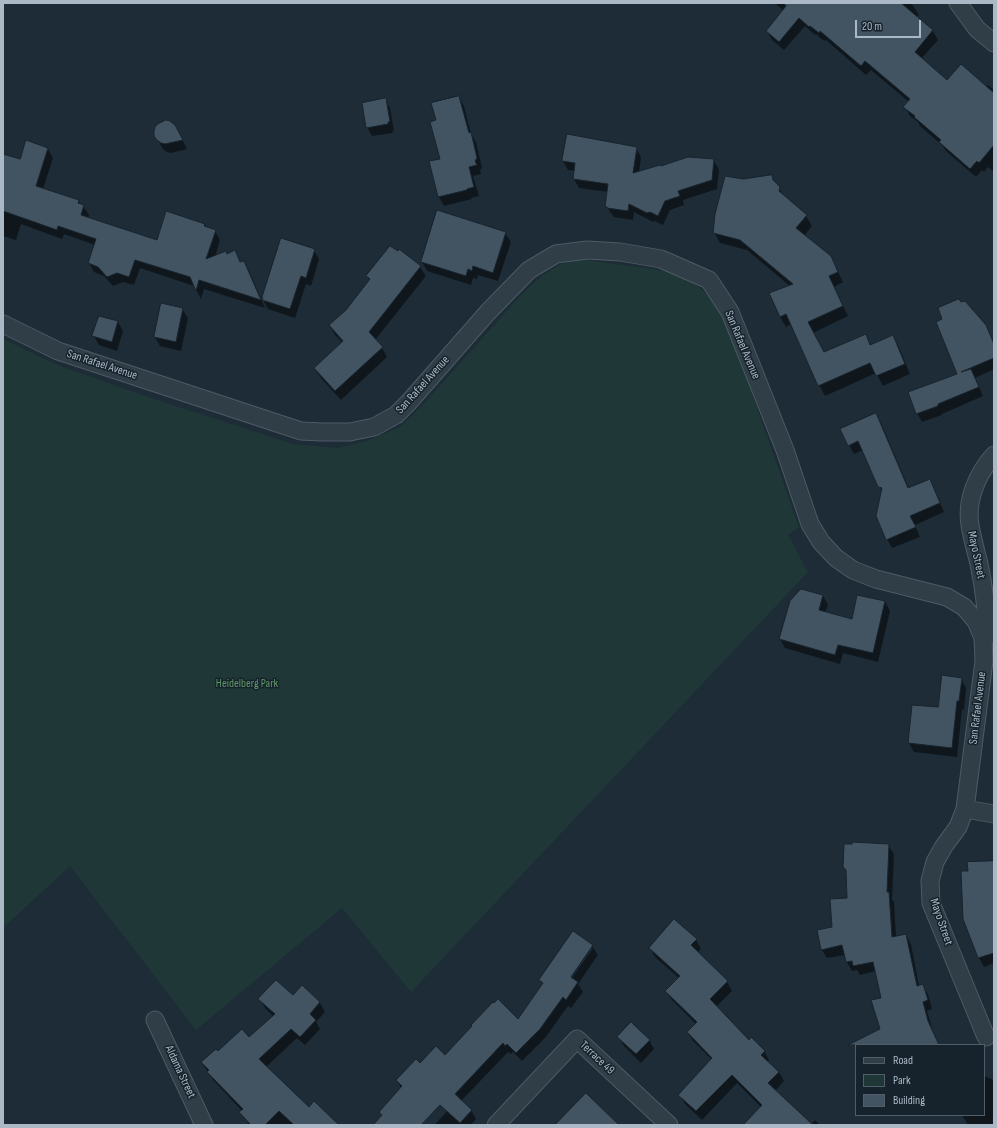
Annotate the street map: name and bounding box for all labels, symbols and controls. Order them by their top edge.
scale bar [857,12,923,38]
text: 20 m [862,19,882,34]
street label: San Rafael Avenue [721,309,763,381]
street label: San Rafael Avenue [65,347,139,383]
street label: San Rafael Avenue [393,353,453,417]
street label: Mayo Street [964,530,988,580]
street label: San Rafael Avenue [966,671,990,745]
park label: Heidelberg Park [216,677,278,691]
street label: Mayo Street [926,897,956,947]
street label: Terrace 49 [577,1038,617,1078]
street label: Aldama Street [161,1043,199,1101]
legend [855,1044,985,1116]
text: Road [893,1053,913,1068]
text: Park [893,1073,911,1088]
text: Building [893,1093,925,1108]

